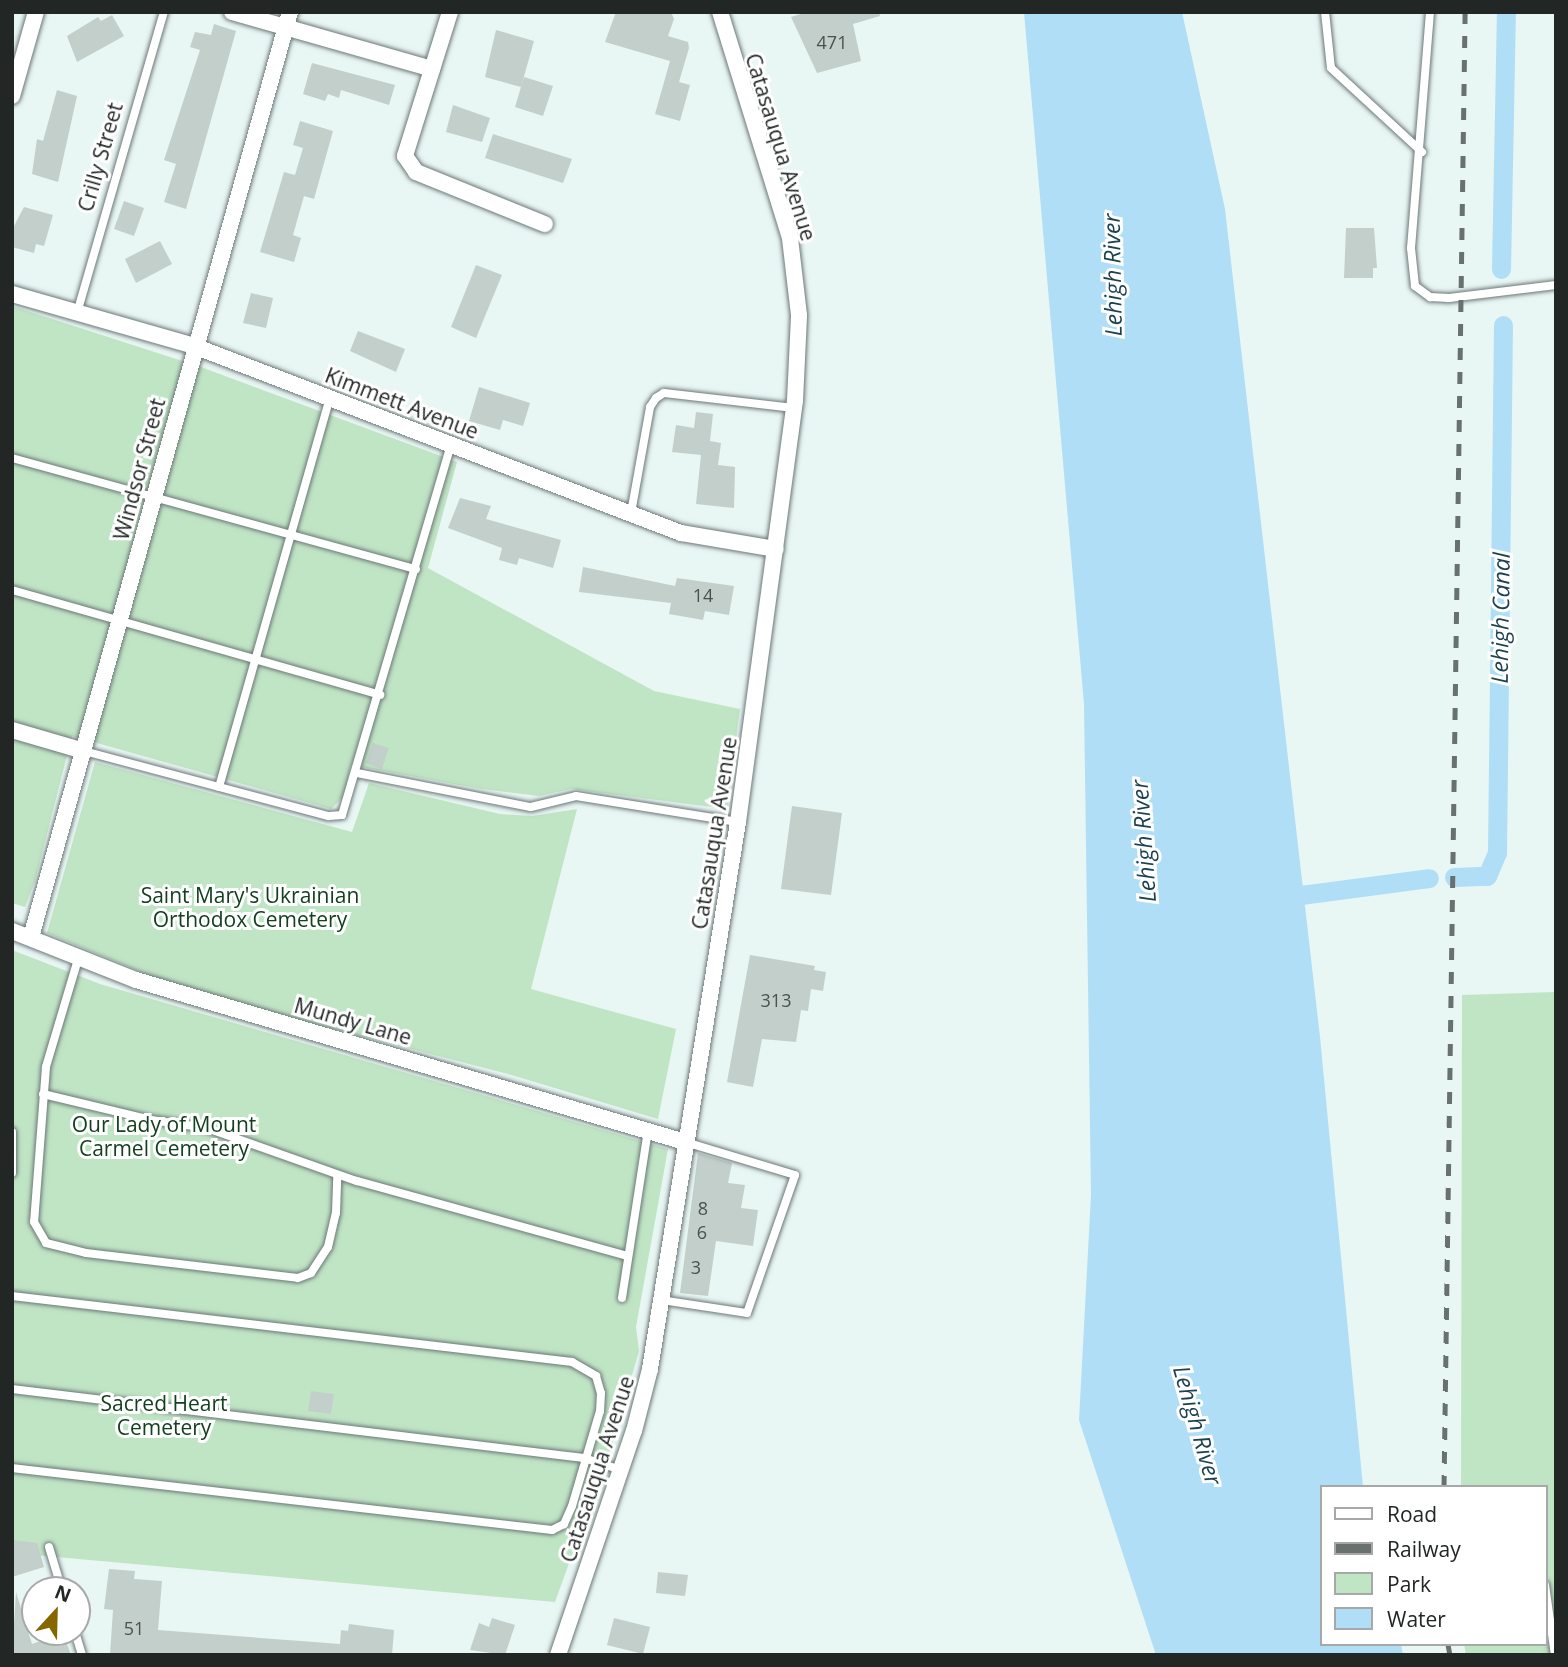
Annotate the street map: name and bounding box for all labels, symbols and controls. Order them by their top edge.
house number: 471 [817,31,847,53]
street label: Catasauqua Avenue [741,50,821,244]
street label: Crilly Street [72,100,128,214]
water label: Lehigh River [1097,213,1127,337]
street label: Kimmett Avenue [322,362,482,444]
street label: Windsor Street [108,395,170,543]
water label: Lehigh Canal [1485,552,1515,684]
house number: 14 [693,584,713,606]
street label: Catasauqua Avenue [686,735,742,931]
water label: Lehigh River [1125,779,1161,903]
park label: Saint Mary's Ukrainian Orthodox Cemetery [141,882,359,932]
house number: 313 [761,989,791,1011]
street label: Mundy Lane [291,992,415,1050]
park label: Our Lady of Mount Carmel Cemetery [72,1111,256,1161]
house number: 8 [698,1197,708,1219]
house number: 6 [697,1221,707,1243]
house number: 3 [691,1256,701,1278]
water label: Lehigh River [1168,1362,1228,1488]
street label: Catasauqua Avenue [555,1373,639,1565]
park label: Sacred Heart Cemetery [101,1390,227,1440]
legend [1320,1485,1547,1646]
text: Road [1387,1500,1437,1528]
text: Railway [1387,1535,1461,1563]
text: Park [1387,1570,1431,1598]
north arrow [21,1576,91,1646]
text: N [51,1578,75,1608]
text: Water [1387,1605,1446,1633]
house number: 51 [124,1617,144,1639]

